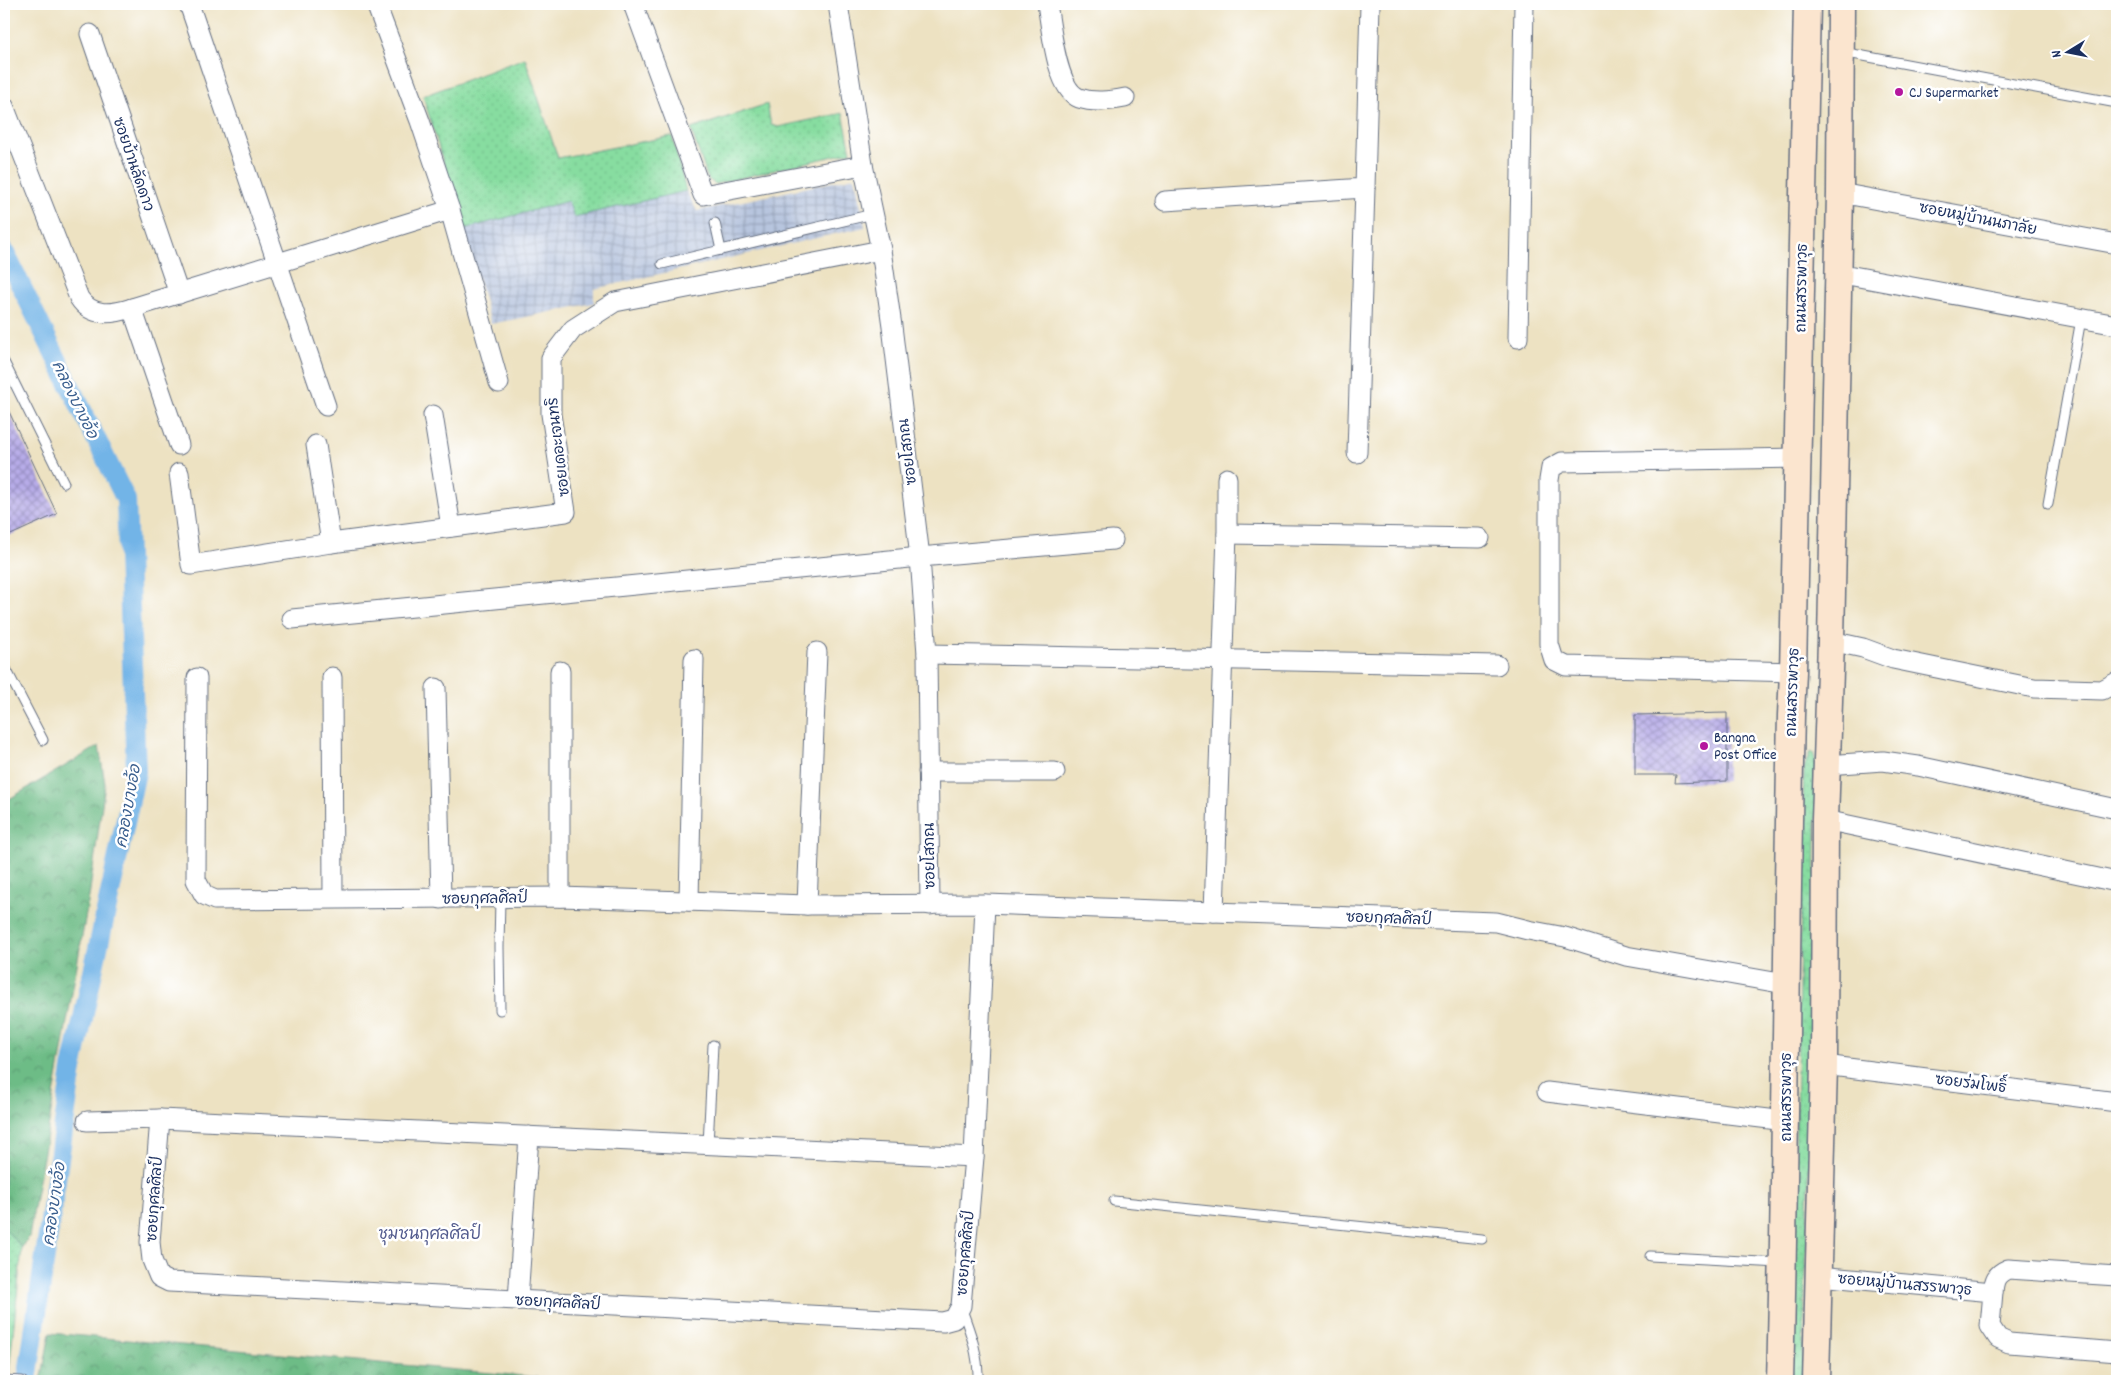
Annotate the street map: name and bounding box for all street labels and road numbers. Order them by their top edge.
street label: ซอยบ้านลัดดาว [106,114,159,215]
street label: ซอยหมู่บ้านนภาลัย [1917,197,2039,242]
street label: ถนนสรรพาวุธ [1791,243,1815,333]
street label: ซอยเดอะเจนทริ [543,396,577,498]
street label: ซอยโสภณ [893,417,924,486]
street label: ถนนสรรพาวุธ [1781,647,1807,737]
street label: ซอยโสภณ [918,822,943,890]
street label: ซอยกุศลศิลป์ [442,887,528,912]
street label: ซอยกุศลศิลป์ [1345,906,1433,933]
street label: ถนนสรรพาวุธ [1777,1052,1799,1142]
street label: ซอยร่มโพธิ์ [1934,1064,2009,1100]
street label: ซอยกุศลศิลป์ [141,1155,170,1243]
street label: ซอยกุศลศิลป์ [951,1209,982,1297]
street label: ซอยหมู่บ้านสรรพาวุธ [1837,1268,1973,1303]
street label: ซอยกุศลศิลป์ [514,1290,602,1317]

